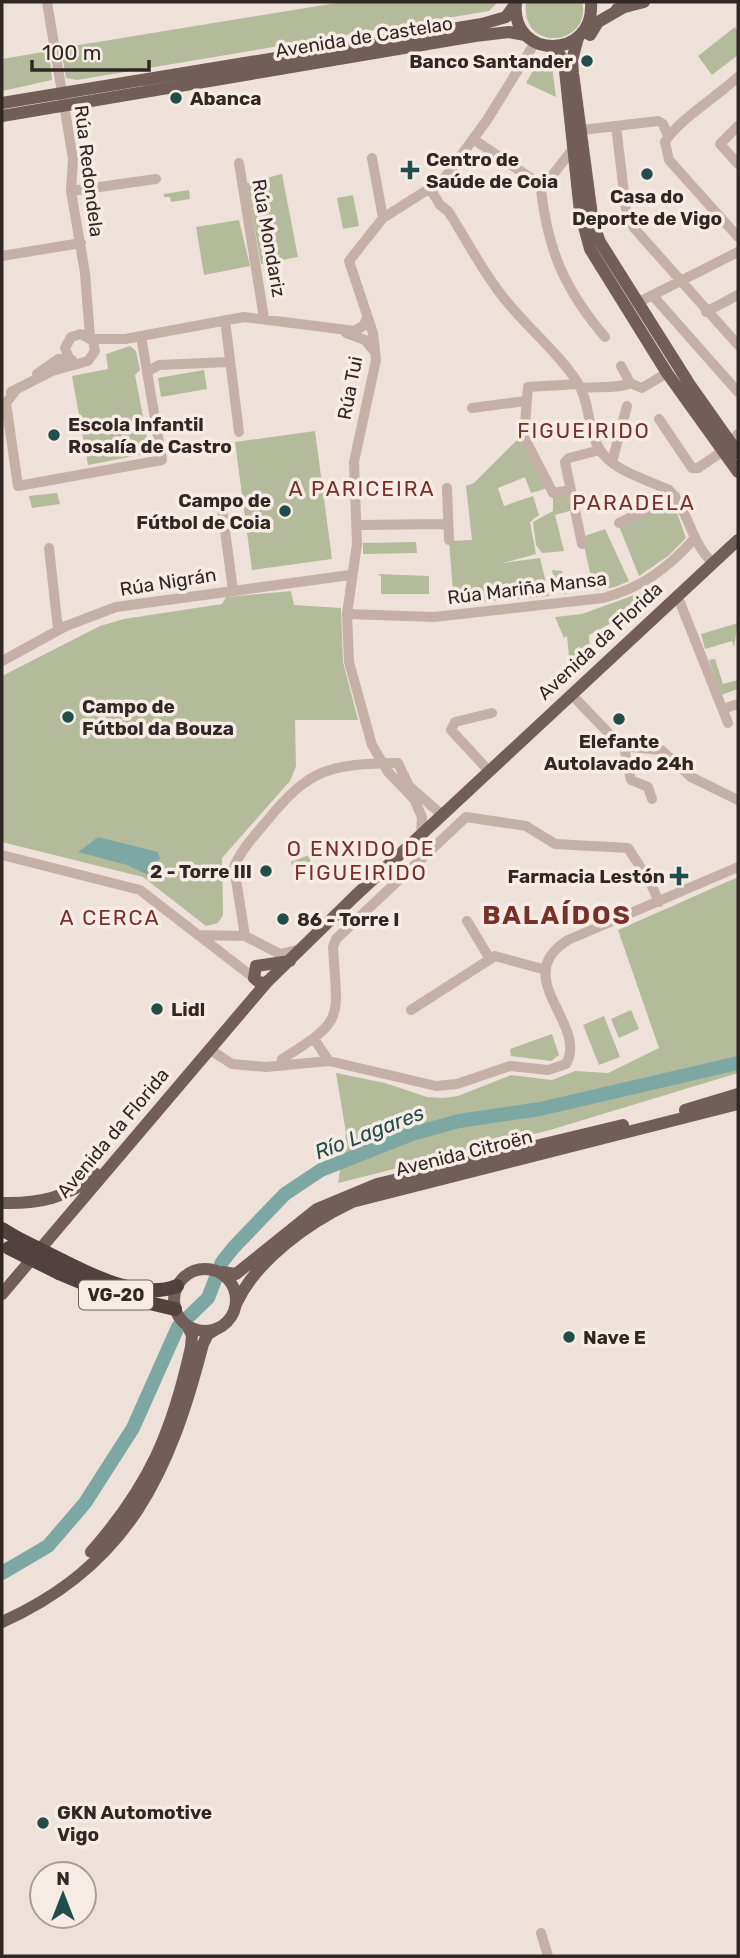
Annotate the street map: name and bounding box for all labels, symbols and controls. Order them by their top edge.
street label: Avenida de Castelao [274,12,454,62]
scale bar [32,28,149,72]
text: 100 m [42,40,101,65]
place label: Banco Santander [409,50,573,73]
marker: Banco Santander [579,53,595,69]
place label: Abanca [190,87,261,110]
marker: Abanca [168,90,184,106]
street label: Rúa Redondela [69,104,109,238]
place label: Centro de Saúde de Coia [426,148,558,193]
marker: Centro de Saúde de Coia [400,160,420,180]
marker: Casa do Deporte de Vigo [639,166,655,182]
street label: Rúa Mondariz [247,177,291,299]
place label: Casa do Deporte de Vigo [572,185,722,230]
street label: Rúa Tui [333,354,367,422]
place label: Escola Infantil Rosalía de Castro [68,413,232,458]
district label: FIGUEIRIDO [517,418,651,443]
marker: Escola Infantil Rosalía de Castro [46,427,62,443]
district label: A PARICEIRA [288,476,436,501]
place label: Campo de Fútbol de Coia [136,489,271,534]
district label: PARADELA [572,490,696,515]
marker: Campo de Fútbol de Coia [277,503,293,519]
street label: Rúa Nigrán [118,563,218,601]
street label: Rúa Mariña Mansa [446,567,608,609]
street label: Avenida da Florida [533,577,667,705]
place label: Campo de Fútbol da Bouza [82,695,234,740]
marker: Campo de Fútbol da Bouza [60,709,76,725]
marker: Elefante Autolavado 24h [611,711,627,727]
place label: Elefante Autolavado 24h [544,730,694,775]
district label: O ENXIDO DE FIGUEIRIDO [287,836,435,885]
place label: 2 - Torre III [150,860,252,883]
marker: 2 - Torre III [258,863,274,879]
place label: Farmacia Lestón [508,865,665,888]
marker: Farmacia Lestón [671,868,687,884]
district label: BALAÍDOS [482,900,632,931]
district label: A CERCA [59,905,161,930]
place label: 86 - Torre I [297,908,400,931]
marker: 86 - Torre I [275,911,291,927]
place label: Lidl [171,998,205,1021]
marker: Lidl [149,1001,165,1017]
street label: Avenida da Florida [52,1063,174,1203]
water label: Río Lagares [311,1100,428,1164]
street label: Avenida Citroën [393,1125,535,1181]
road number: VG-20 [79,1280,153,1310]
place label: Nave E [583,1326,646,1349]
marker: Nave E [561,1329,577,1345]
place label: GKN Automotive Vigo [57,1801,212,1846]
marker: GKN Automotive Vigo [35,1815,51,1831]
north arrow [28,1860,98,1930]
text: N [56,1867,70,1890]

